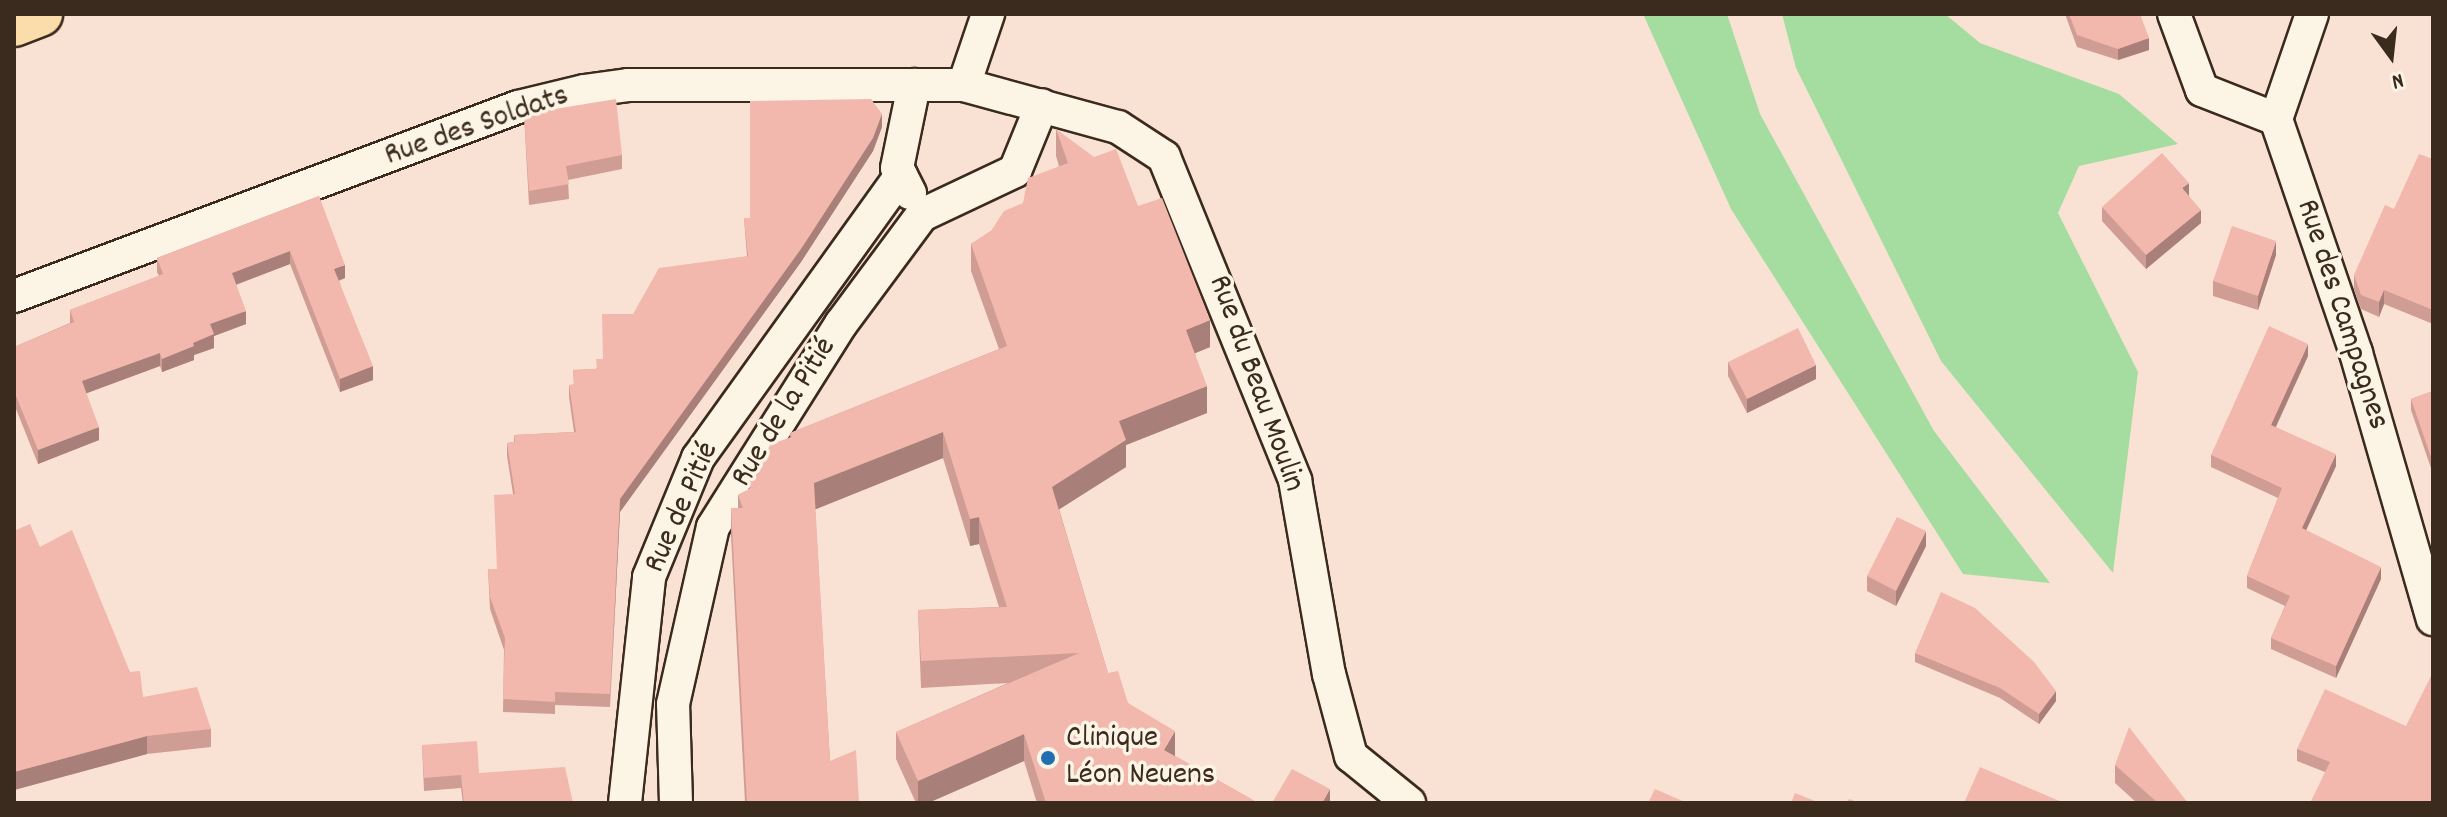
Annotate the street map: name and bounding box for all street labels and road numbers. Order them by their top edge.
street label: Rue des Soldats [380,78,574,176]
street label: Rue des Campagnes [2286,195,2396,435]
street label: Rue du Beau Moulin [1198,271,1312,497]
street label: Rue de la Pitié [724,331,846,495]
street label: Rue de Pitié [637,437,729,579]

